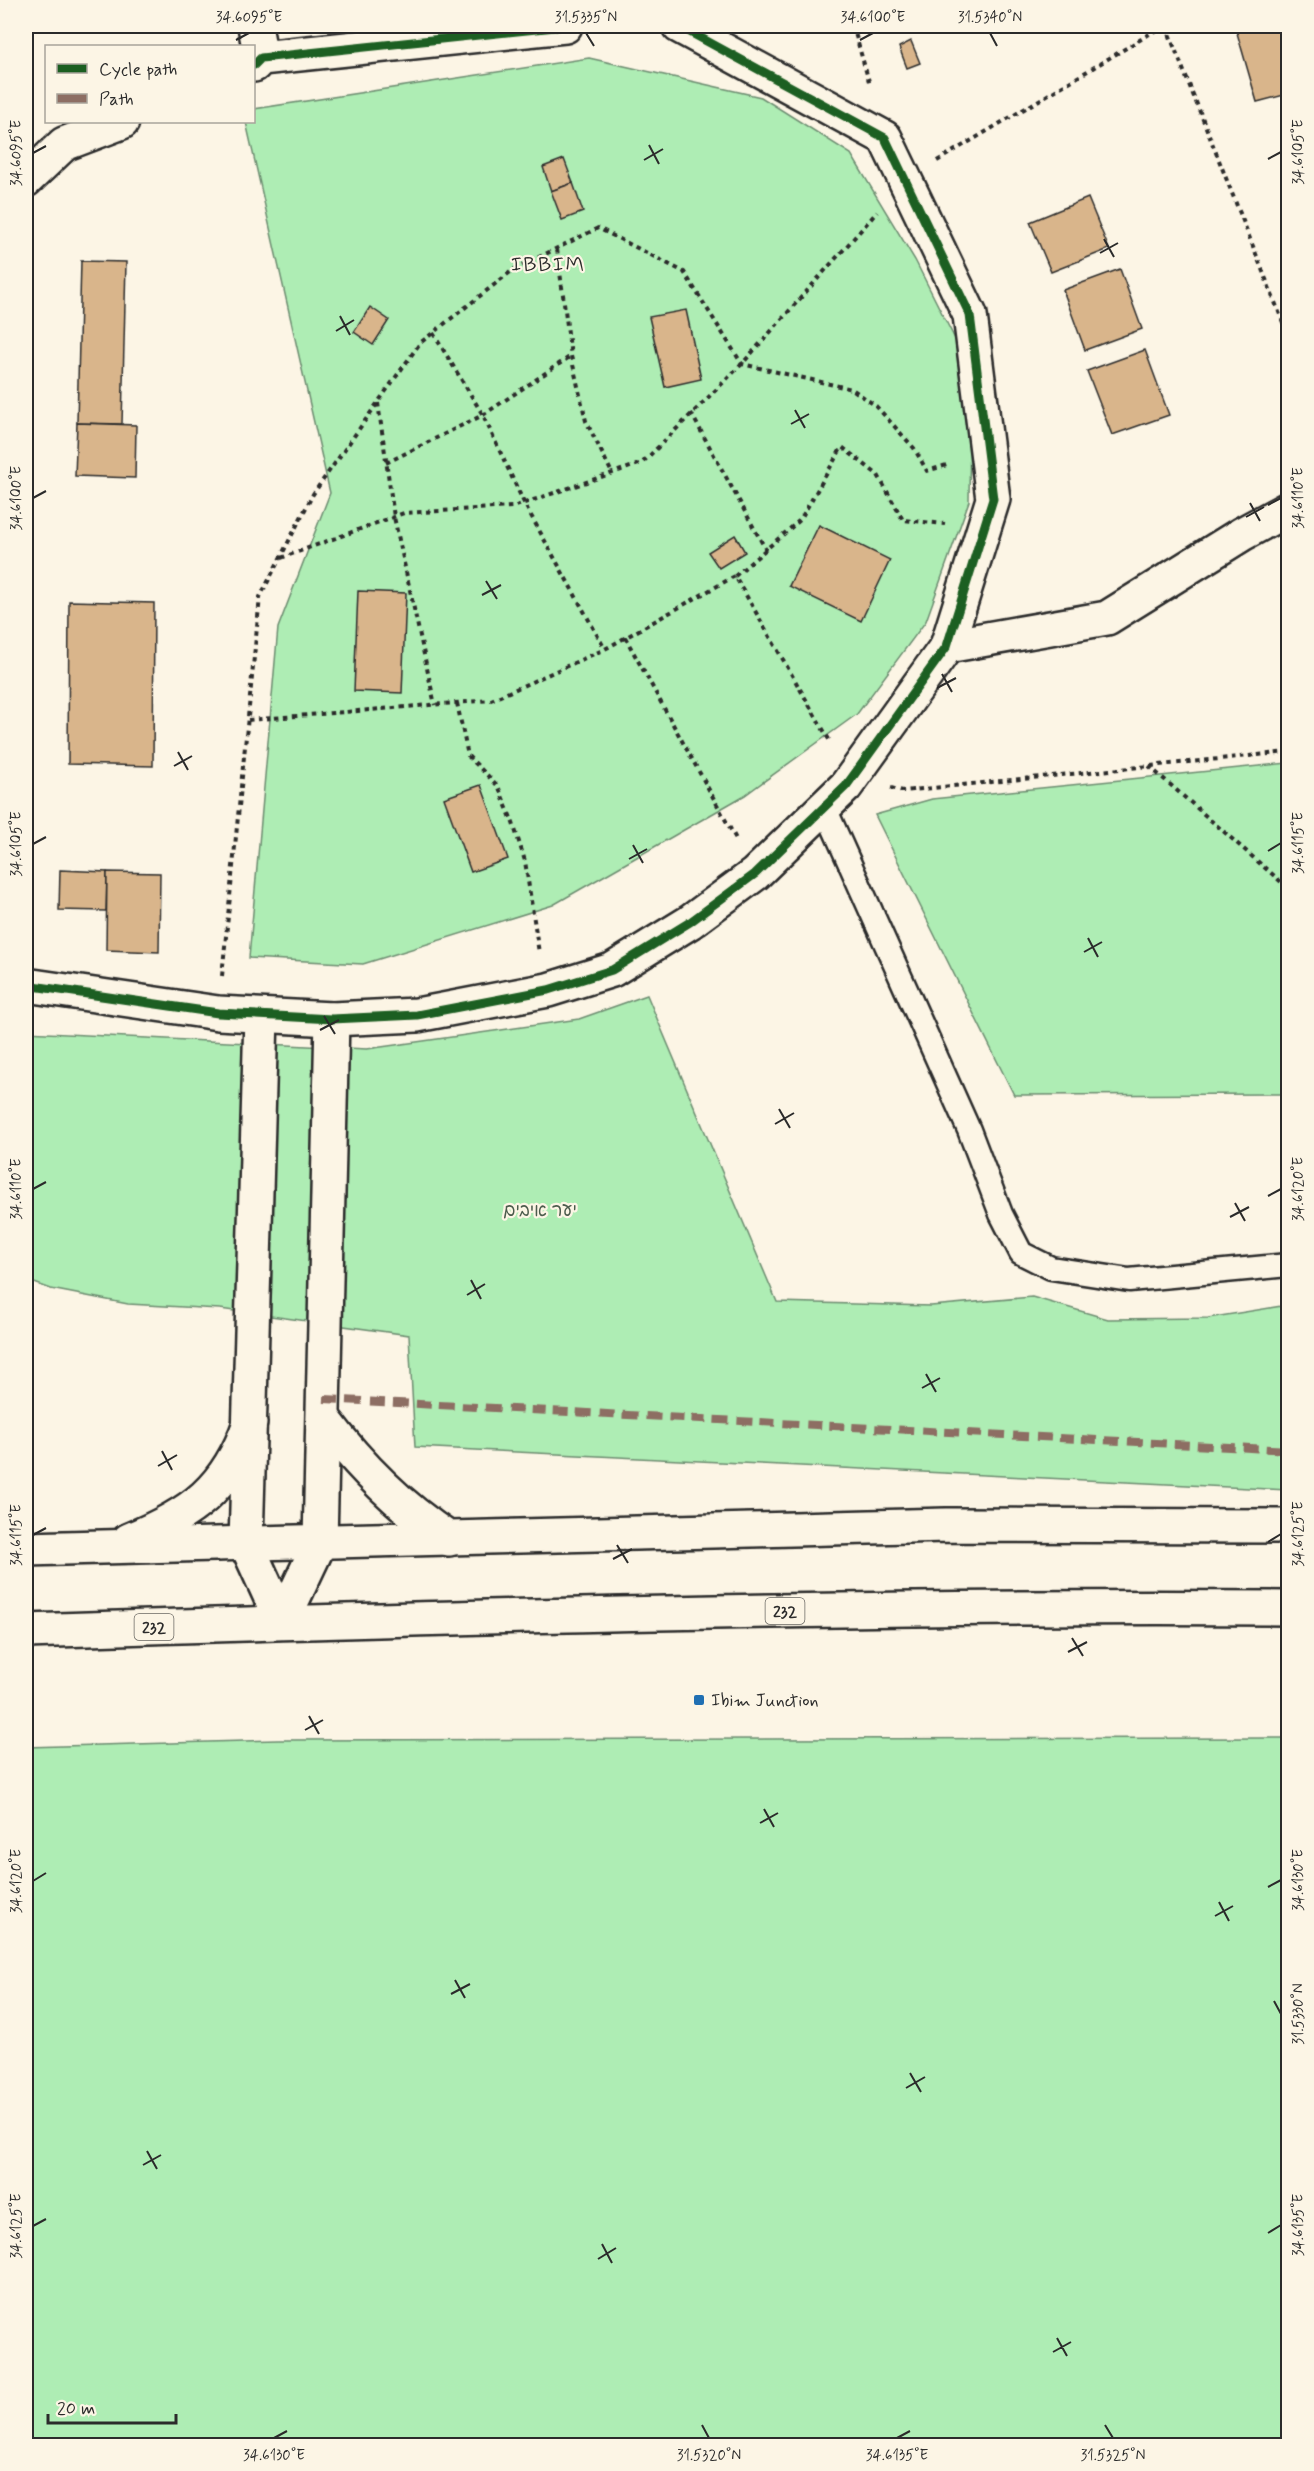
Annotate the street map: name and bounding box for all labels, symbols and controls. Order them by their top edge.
text: 34.6095°E [216,8,282,28]
text: 31.5335°N [555,8,617,28]
text: 34.6100°E [841,8,906,28]
text: 31.5340°N [958,8,1022,28]
legend [45,45,255,123]
text: Cycle path [99,58,177,82]
text: Path [99,88,134,112]
text: 34.6105°E [1289,119,1309,185]
text: 34.6095°E [7,120,27,186]
district label: IBBIM [511,251,585,279]
text: 34.6100°E [7,465,27,530]
text: 34.6110°E [1289,467,1309,529]
text: 34.6105°E [7,811,27,877]
text: 34.6115°E [1289,812,1309,874]
text: 34.6120°E [1289,1156,1309,1221]
text: 34.6110°E [7,1158,27,1220]
park label: יער איבים [503,1199,577,1223]
text: 34.6125°E [1289,1501,1309,1567]
text: 34.6115°E [7,1504,27,1566]
road number: 232 [766,1598,804,1624]
road number: 232 [134,1614,174,1640]
place label: Ibim Junction [711,1689,819,1713]
marker: Ibim Junction [692,1693,706,1707]
text: 34.6120°E [7,1848,27,1913]
text: 34.6130°E [1289,1849,1309,1911]
text: 31.5330°N [1289,1983,1309,2045]
text: 34.6125°E [7,2193,27,2259]
text: 34.6135°E [1289,2194,1309,2256]
scale bar [48,2387,176,2425]
text: 20 m [57,2397,95,2421]
text: 34.6130°E [243,2446,305,2466]
text: 31.5320°N [677,2446,741,2466]
text: 34.6135°E [866,2446,928,2466]
text: 31.5325°N [1080,2446,1146,2466]

